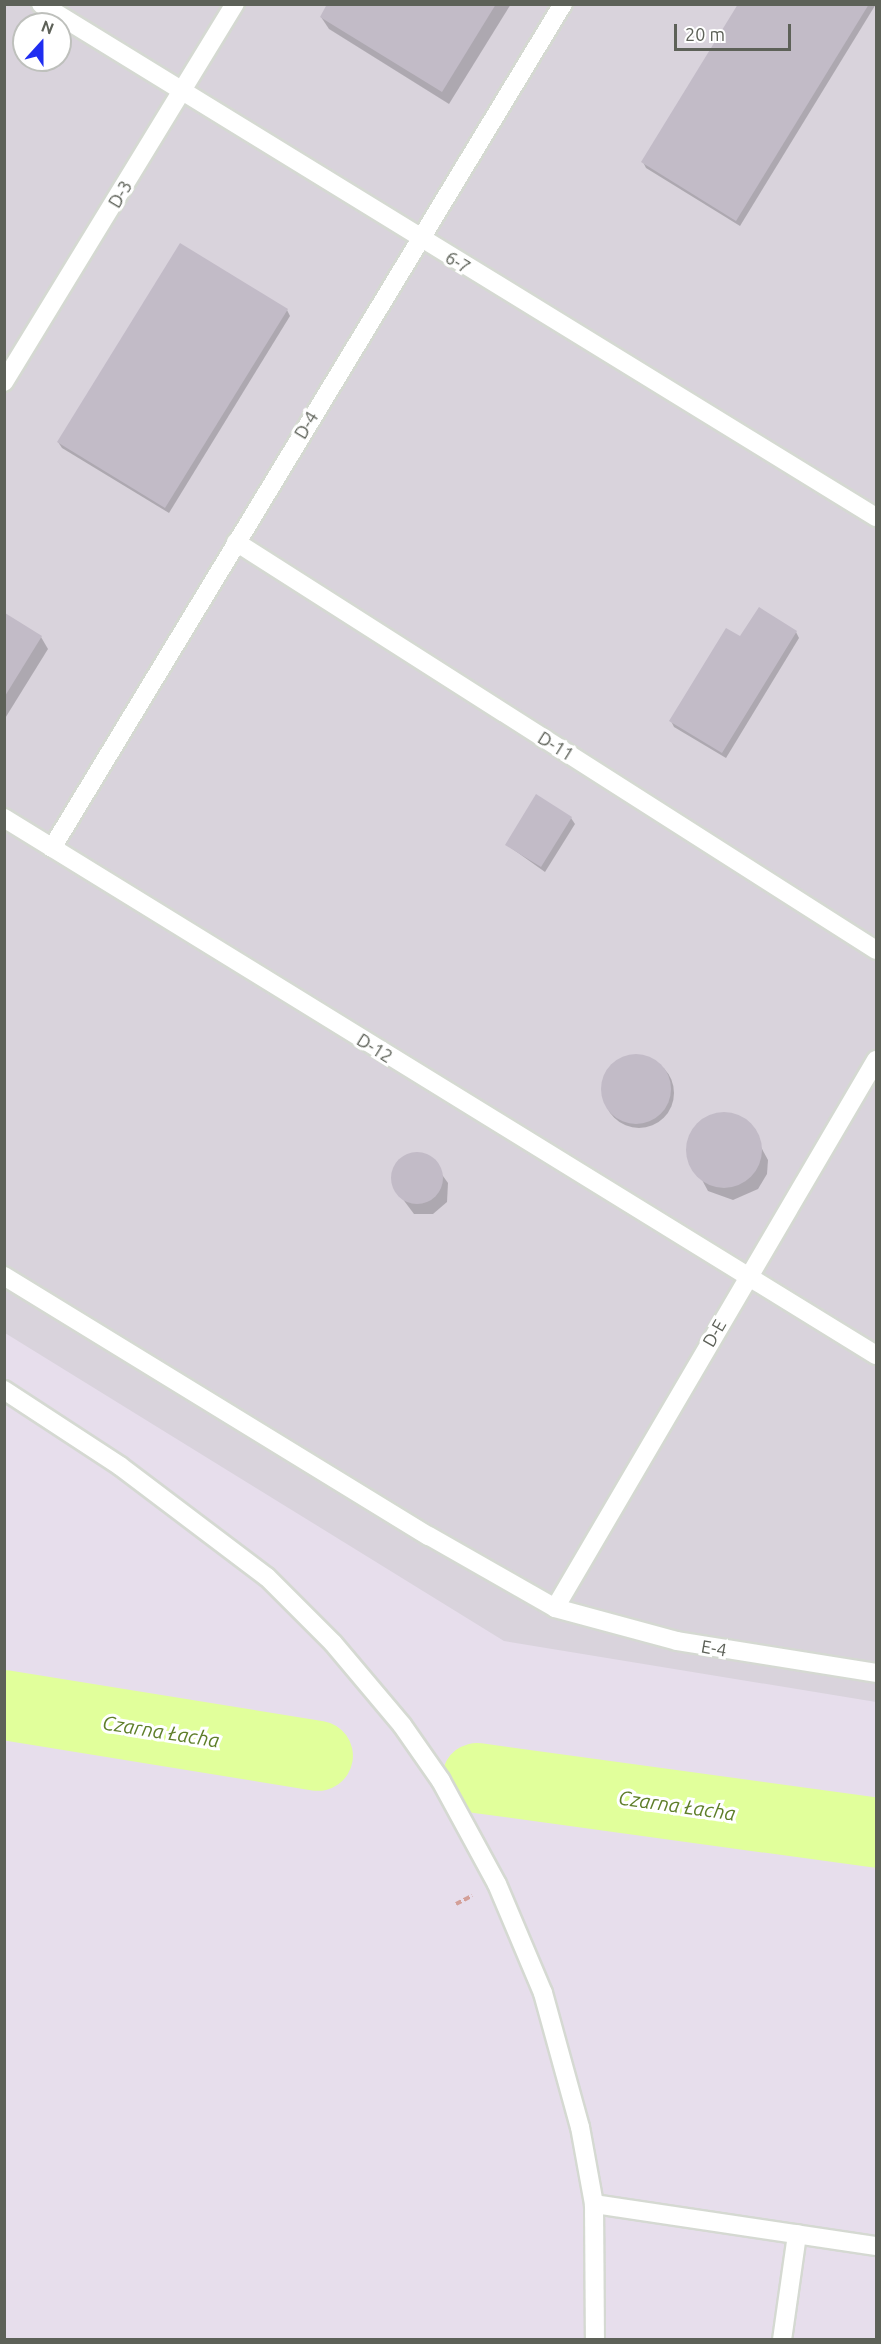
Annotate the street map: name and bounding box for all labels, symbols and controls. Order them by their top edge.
north arrow [12,12,72,72]
scale bar [677,12,794,50]
text: N [39,17,57,38]
text: 20 m [685,24,725,44]
street label: D-3 [104,176,136,212]
street label: 6-7 [442,246,474,278]
street label: D-4 [290,407,322,443]
street label: D-11 [534,727,578,765]
street label: D-12 [353,1029,397,1067]
street label: D-E [698,1315,730,1351]
street label: E-4 [700,1635,728,1661]
water label: Czarna Łacha [101,1710,221,1752]
water label: Czarna Łacha [617,1785,737,1825]

